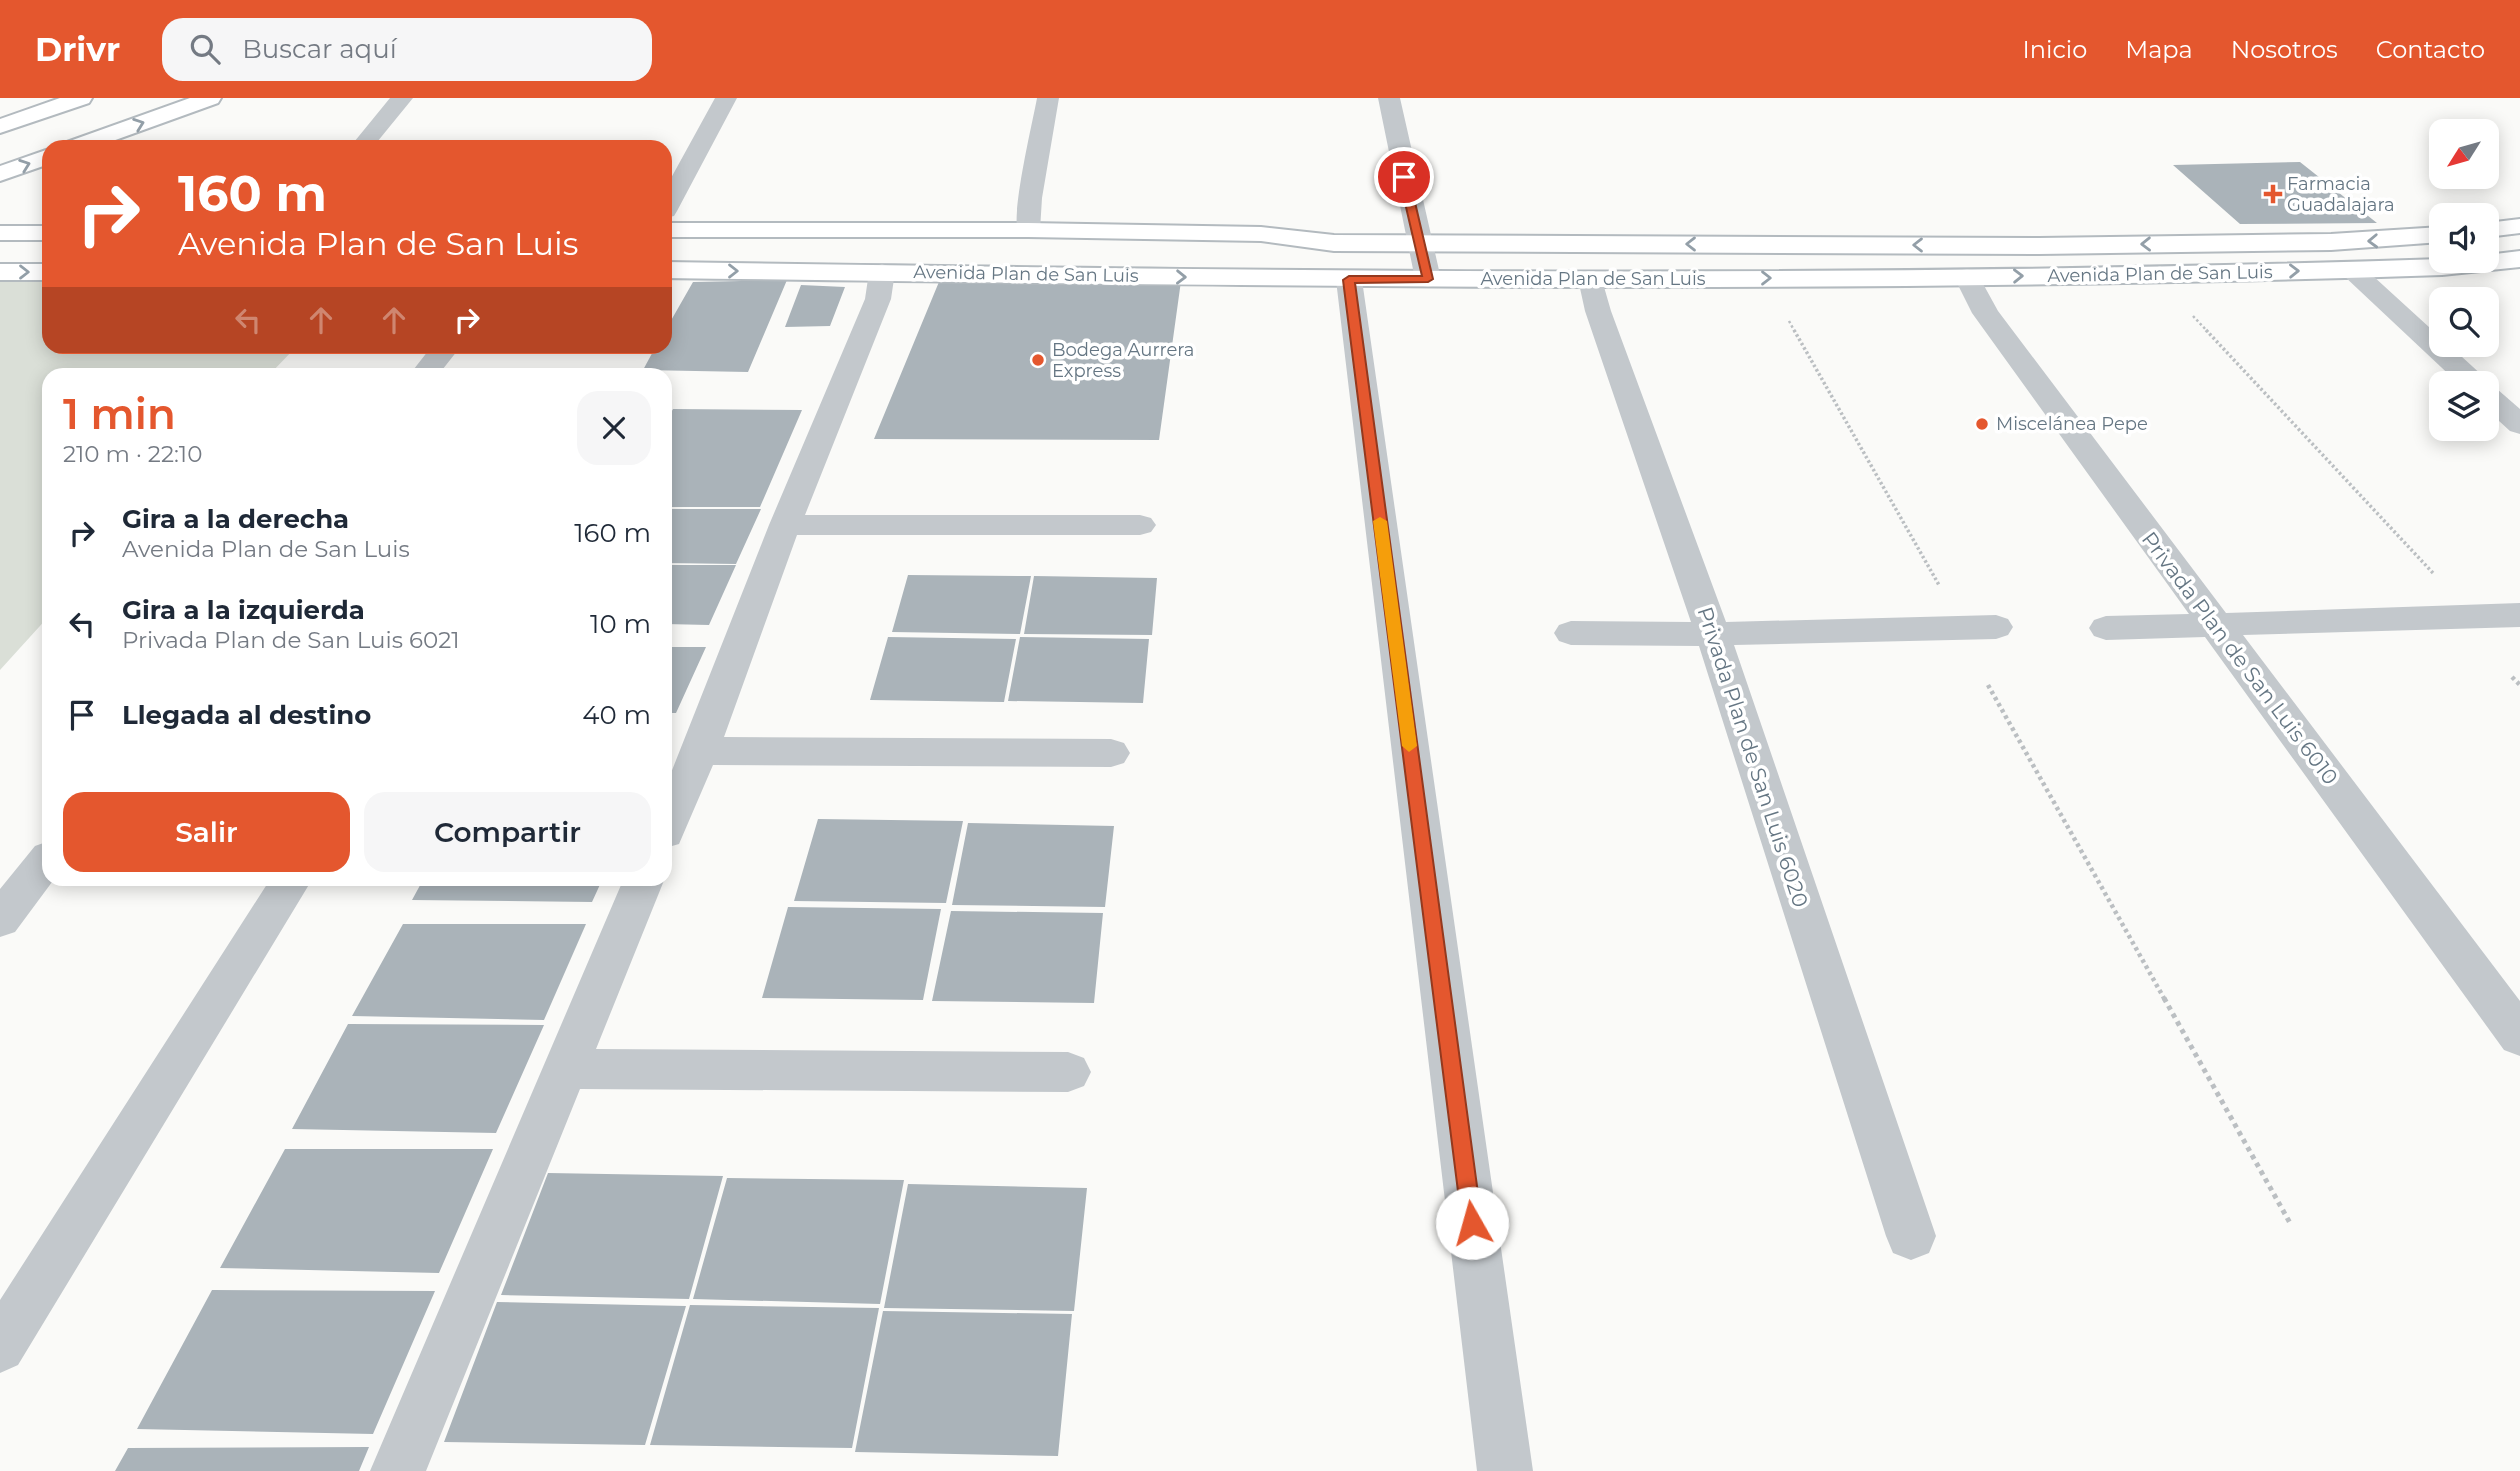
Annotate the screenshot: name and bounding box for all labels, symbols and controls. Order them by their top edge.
search box [162,18,652,81]
text: Drivr [35,29,120,69]
icon: search [186,30,224,68]
text: Buscar aquí [242,33,397,65]
text: Inicio [2022,35,2087,64]
text: Mapa [2125,35,2193,64]
text: Nosotros [2231,35,2338,64]
text: Contacto [2376,35,2485,64]
one-way arrow [133,118,145,132]
north arrow [2429,119,2499,189]
map controls [2429,119,2499,441]
pin [1374,147,1434,207]
icon: arrive [1385,158,1423,196]
one-way arrow [18,159,30,173]
text: 160 m [178,164,327,223]
icon: right [63,168,154,259]
place label: Farmacia Guadalajara [2287,173,2395,216]
marker: Farmacia Guadalajara [2265,186,2281,202]
button: sound [2429,203,2499,273]
text: Avenida Plan de San Luis [178,224,578,263]
one-way arrow [2368,233,2378,249]
one-way arrow [1685,236,1696,252]
one-way arrow [1913,237,1923,253]
one-way arrow [2140,237,2151,252]
street label: Avenida Plan de San Luis [913,261,1139,287]
street label: Avenida Plan de San Luis [2047,261,2273,287]
one-way arrow [728,263,739,279]
one-way arrow [20,264,30,280]
one-way arrow [2289,264,2300,279]
street label: Avenida Plan de San Luis [1480,268,1706,290]
one-way arrow [2013,268,2023,284]
one-way arrow [1176,269,1187,285]
one-way arrow [1761,270,1771,286]
button: search [2429,287,2499,357]
icon: left [229,301,267,339]
icon: ahead [302,301,340,339]
icon: ahead [375,301,413,339]
icon: right [448,301,486,339]
place label: Bodega Aurrera Express [1052,339,1194,382]
marker: Bodega Aurrera Express [1030,352,1046,368]
button: layers [2429,371,2499,441]
text: 1 min [63,388,176,440]
button: close [577,391,651,465]
place label: Miscelánea Pepe [1996,413,2148,435]
marker: Miscelánea Pepe [1974,416,1990,432]
text: 210 m · 22:10 [63,440,202,468]
text: Gira a la derecha [122,503,349,535]
icon: right [63,514,101,552]
text: 160 m [574,517,651,549]
street label: Privada Plan de San Luis 6010 [2137,527,2343,789]
text: Avenida Plan de San Luis [122,535,410,563]
text: Gira a la izquierda [122,594,365,626]
street label: Privada Plan de San Luis 6020 [1693,604,1813,910]
icon: left [63,605,101,643]
text: 10 m [590,608,651,640]
text: Privada Plan de San Luis 6021 [122,626,460,654]
icon: arrive [63,696,101,734]
text: Llegada al destino [122,699,371,731]
text: 40 m [582,699,651,731]
button: Salir [63,792,350,872]
button: Compartir [364,792,651,872]
position arrow [1435,1186,1509,1260]

